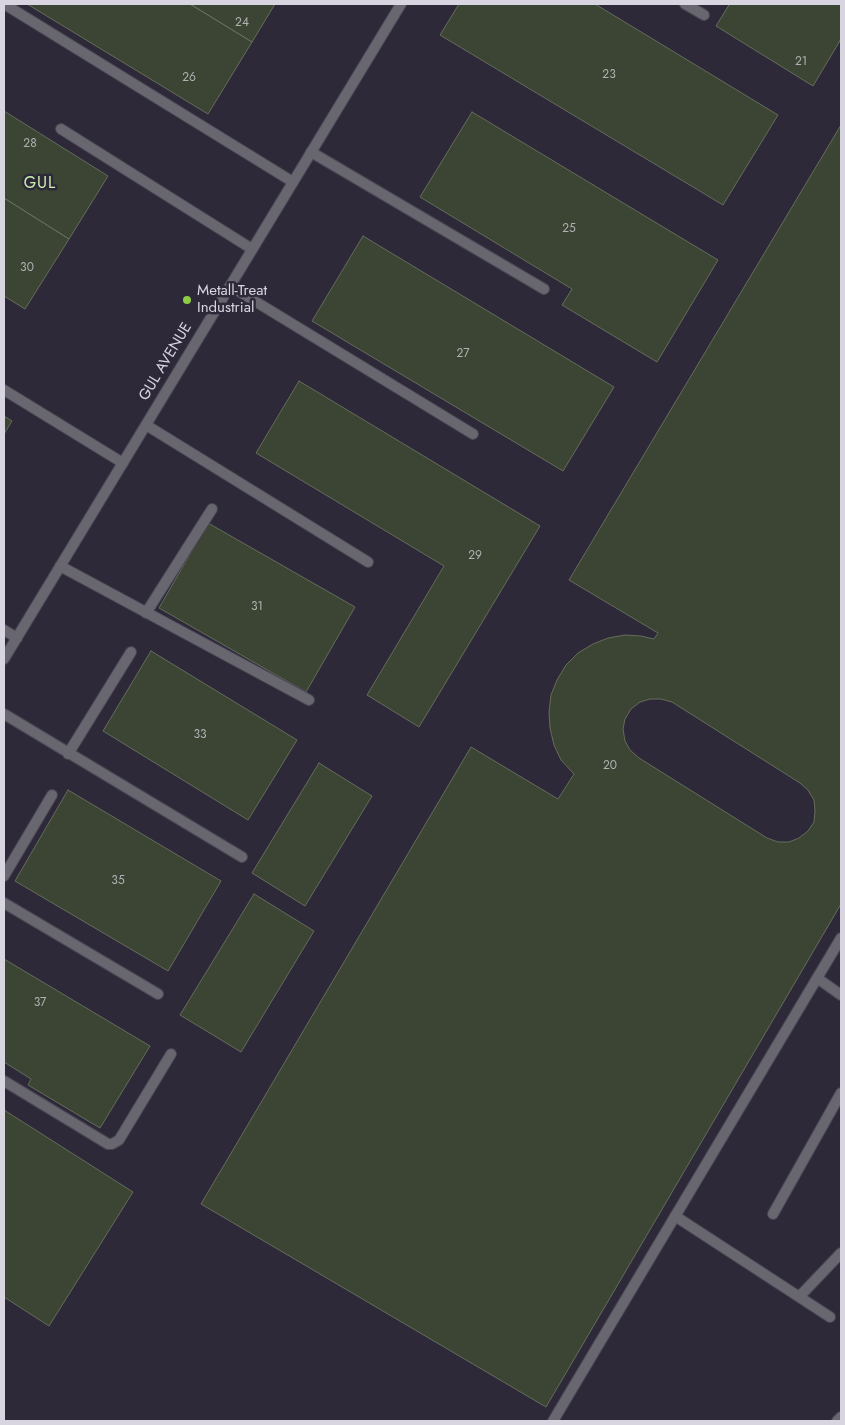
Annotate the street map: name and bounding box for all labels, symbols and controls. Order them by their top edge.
house number: 24 [235,16,249,30]
house number: 21 [795,55,807,69]
house number: 23 [602,68,616,82]
house number: 26 [182,71,196,85]
house number: 28 [23,137,37,151]
district label: GUL [23,174,57,194]
house number: 25 [562,222,576,236]
house number: 30 [20,261,34,275]
place label: Metall-Treat Industrial [197,282,267,317]
marker: Metall-Treat Industrial [181,294,193,306]
street label: GUL AVENUE [136,320,196,404]
house number: 27 [456,347,470,361]
house number: 29 [468,549,482,563]
house number: 31 [251,600,263,614]
house number: 33 [193,728,207,742]
house number: 20 [603,759,617,773]
house number: 35 [111,874,125,888]
house number: 37 [34,996,46,1010]

